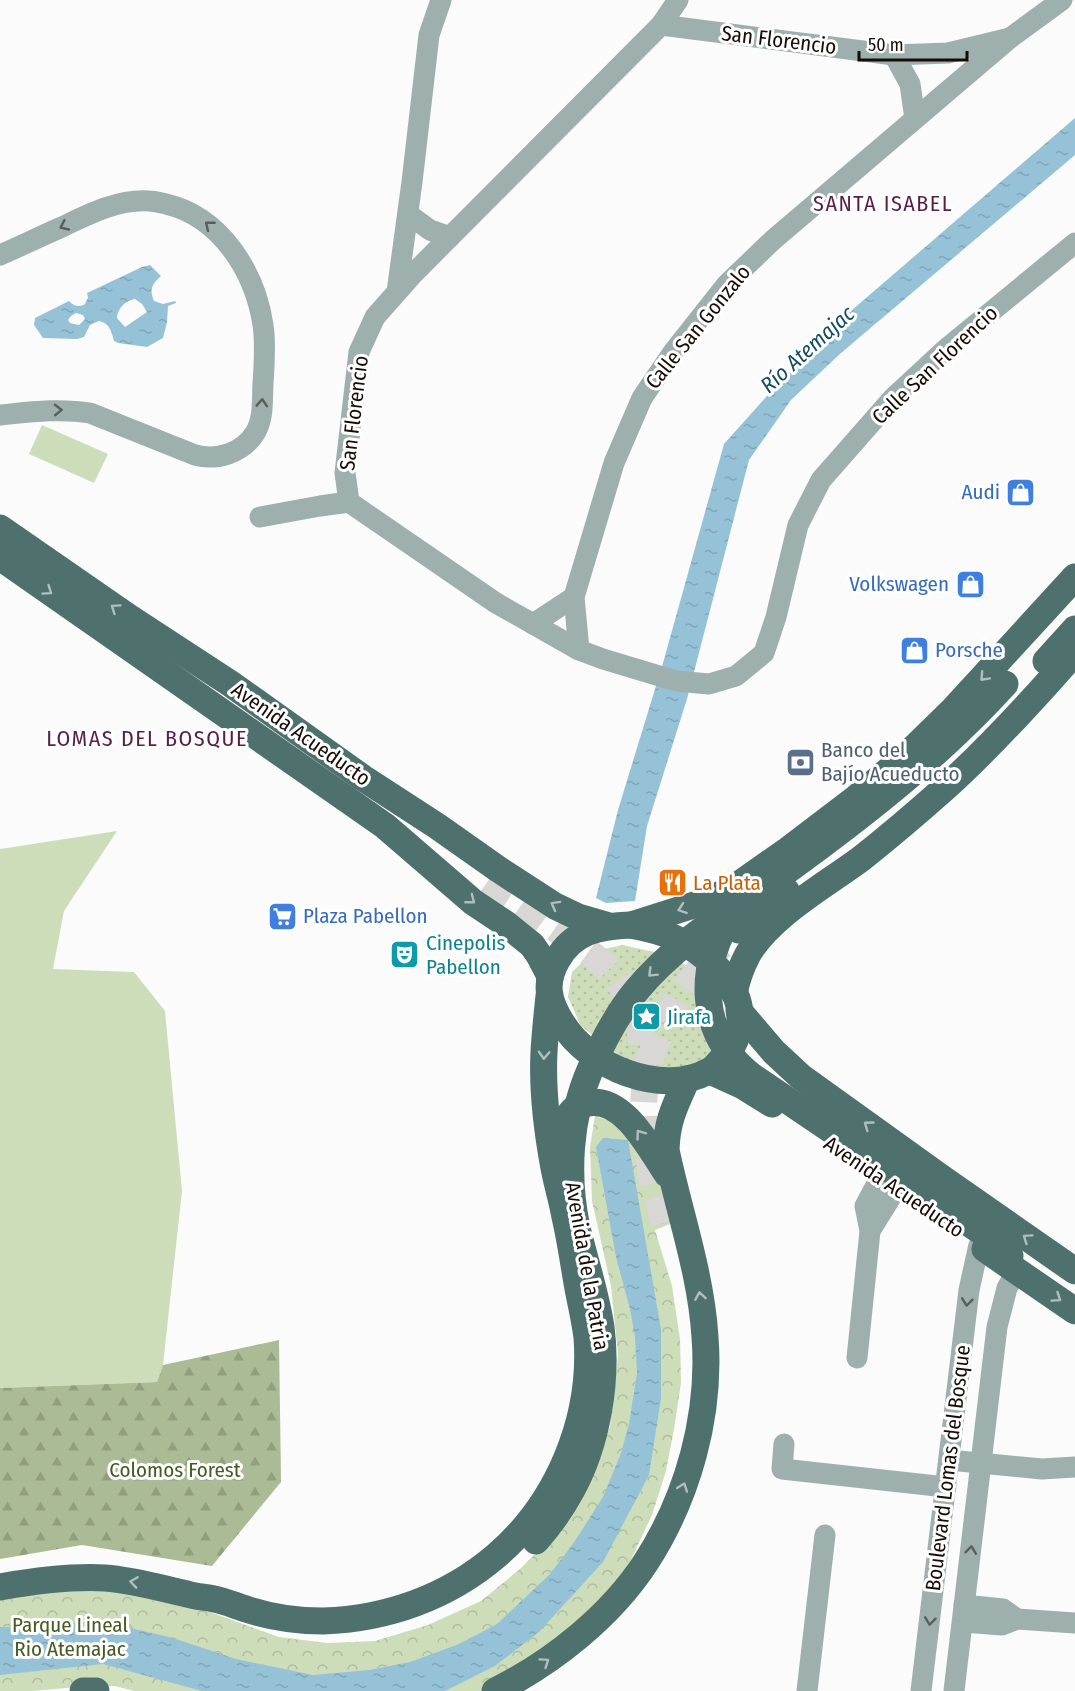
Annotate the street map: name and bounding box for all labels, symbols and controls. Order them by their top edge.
street label: San Florencio [720,20,838,60]
scale bar [859,24,967,62]
text: 50 m [868,34,904,56]
district label: SANTA ISABEL [813,190,953,217]
one-way arrow [59,219,70,231]
one-way arrow [204,222,215,233]
street label: Calle San Gonzalo [640,260,756,394]
water label: Río Atemajac [755,300,860,399]
street label: Calle San Florencio [867,300,1003,430]
street label: San Florencio [334,354,374,472]
one-way arrow [255,399,268,408]
one-way arrow [54,404,63,417]
shop icon: Audi [1005,476,1037,508]
place label: Audi [961,479,1000,505]
shop icon: Volkswagen [954,568,986,600]
place label: Volkswagen [849,571,949,597]
one-way arrow [41,584,52,595]
one-way arrow [110,604,121,615]
shop icon: Porsche [898,634,930,666]
place label: Porsche [935,637,1003,663]
one-way arrow [981,670,992,681]
street label: Avenida Acueducto [227,676,375,792]
district label: LOMAS DEL BOSQUE [46,725,248,752]
place label: Banco del Bajío Acueducto [821,737,959,787]
bank icon: Banco del Bajío Acueducto [784,746,816,778]
restaurant icon: La Plata [656,867,688,899]
place label: La Plata [693,870,761,896]
one-way arrow [465,892,476,903]
supermarket icon: Plaza Pabellon [266,900,298,932]
one-way arrow [550,901,561,912]
one-way arrow [677,902,688,914]
place label: Plaza Pabellon [303,903,428,929]
place label: Cinepolis Pabellon [426,930,505,980]
theatre icon: Cinepolis Pabellon [389,939,421,971]
one-way arrow [649,966,660,977]
place icon: Jirafa [630,1001,662,1033]
place label: Jirafa [667,1004,711,1030]
one-way arrow [538,1050,551,1059]
one-way arrow [863,1121,874,1132]
one-way arrow [636,1130,647,1141]
street label: Avenida Acueducto [819,1130,969,1244]
street label: Avenida de la Patria [559,1180,615,1352]
one-way arrow [1023,1234,1034,1245]
one-way arrow [694,1291,707,1301]
one-way arrow [1050,1291,1061,1302]
one-way arrow [962,1298,974,1307]
street label: Boulevard Lomas del Bosque [920,1343,976,1593]
park label: Colomos Forest [109,1457,241,1483]
one-way arrow [675,1483,688,1493]
one-way arrow [964,1545,977,1554]
one-way arrow [129,1576,138,1588]
park label: Parque Lineal Rio Atemajac [12,1612,128,1662]
one-way arrow [924,1616,936,1626]
one-way arrow [539,1658,550,1669]

